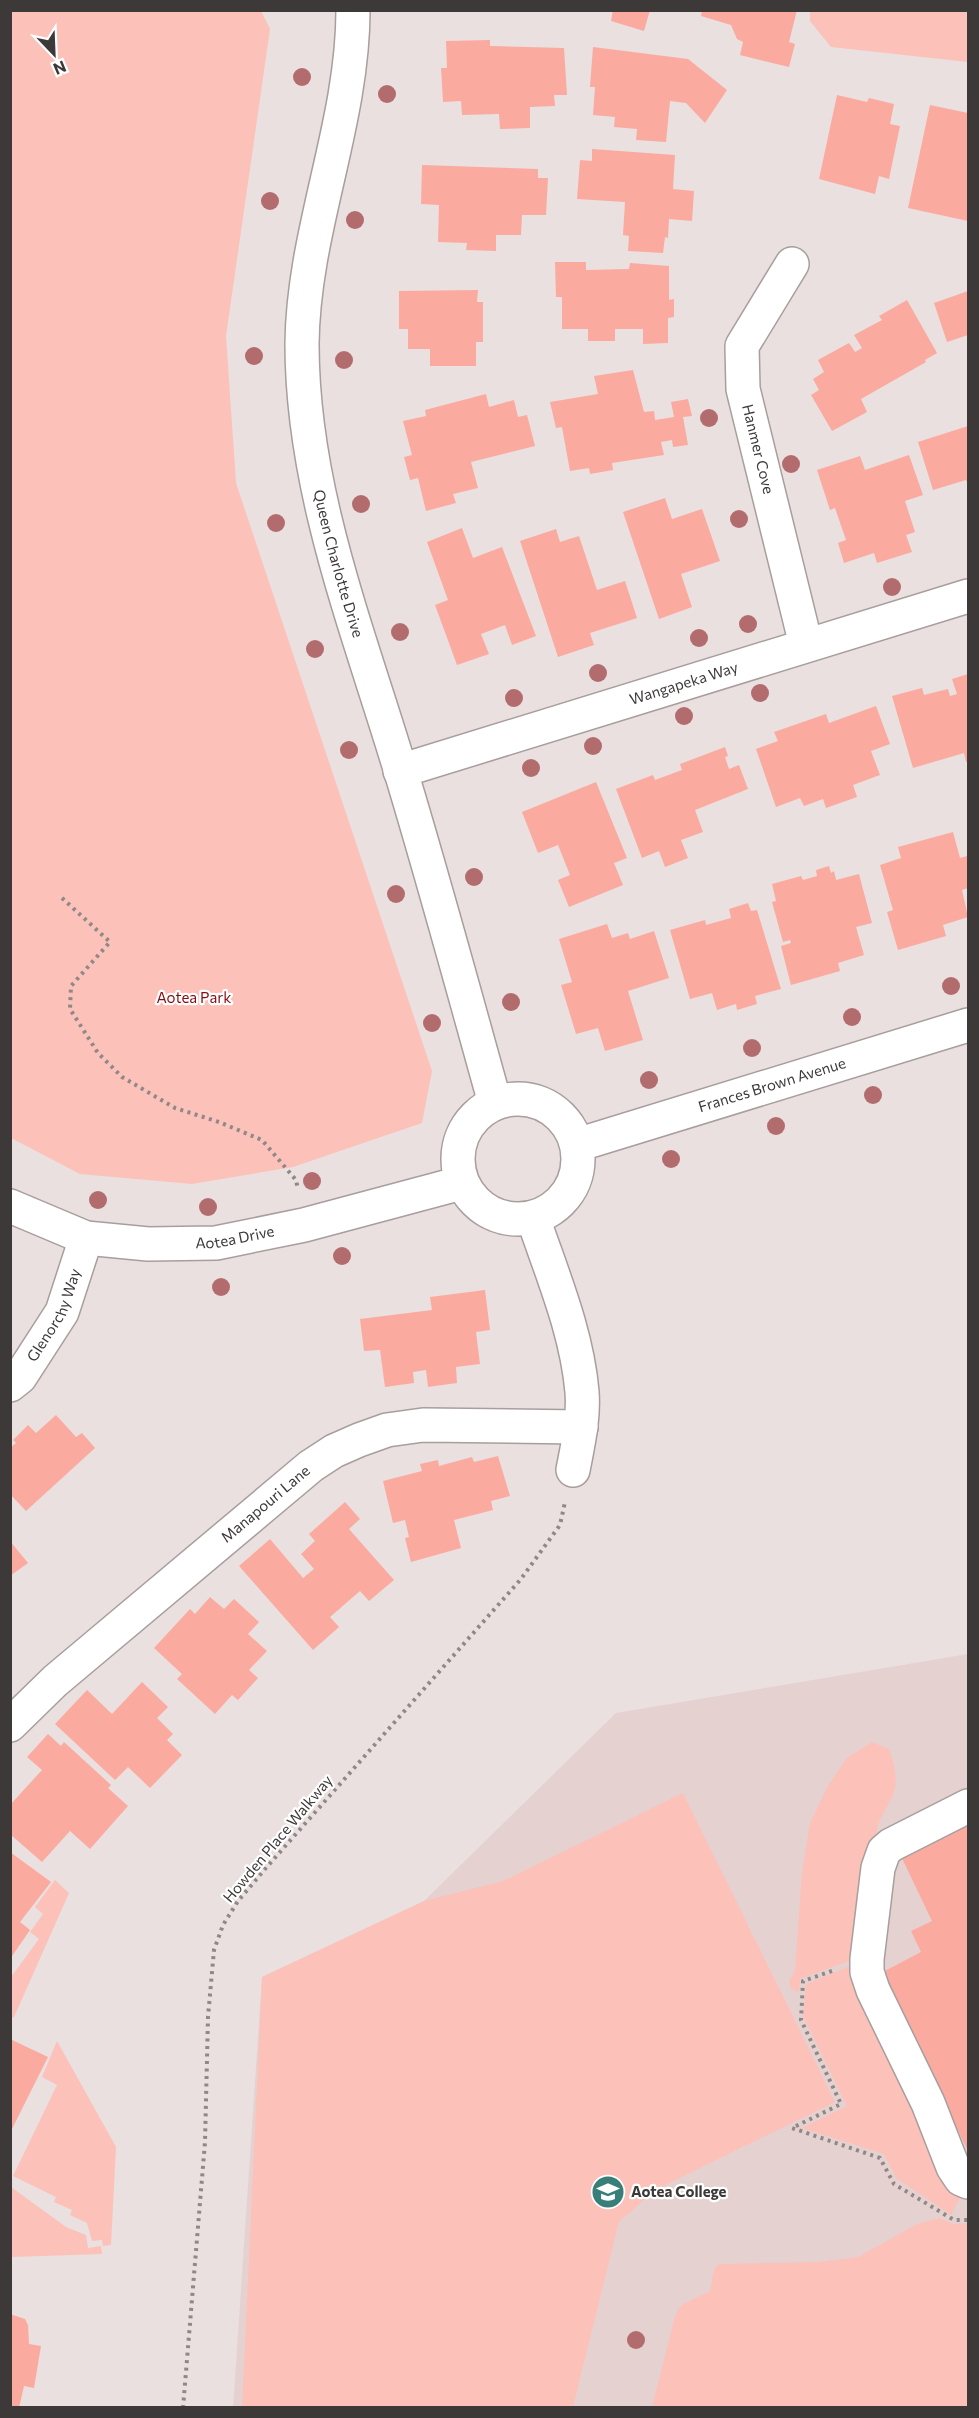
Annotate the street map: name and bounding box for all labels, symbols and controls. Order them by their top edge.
north arrow [24,24,84,84]
text: N [51,57,69,79]
street label: Hanmer Cove [739,402,779,496]
street label: Queen Charlotte Drive [311,488,368,640]
street label: Wangapeka Way [627,657,740,708]
park label: Aotea Park [157,988,231,1006]
street label: Frances Brown Avenue [696,1053,848,1115]
street label: Aotea Drive [195,1221,276,1251]
street label: Glenorchy Way [22,1266,84,1365]
street label: Manapouri Lane [217,1461,313,1546]
street label: Howden Place Walkway [219,1771,336,1906]
school or university icon: Aotea College [590,2174,626,2210]
place label: Aotea College [631,2182,727,2200]

